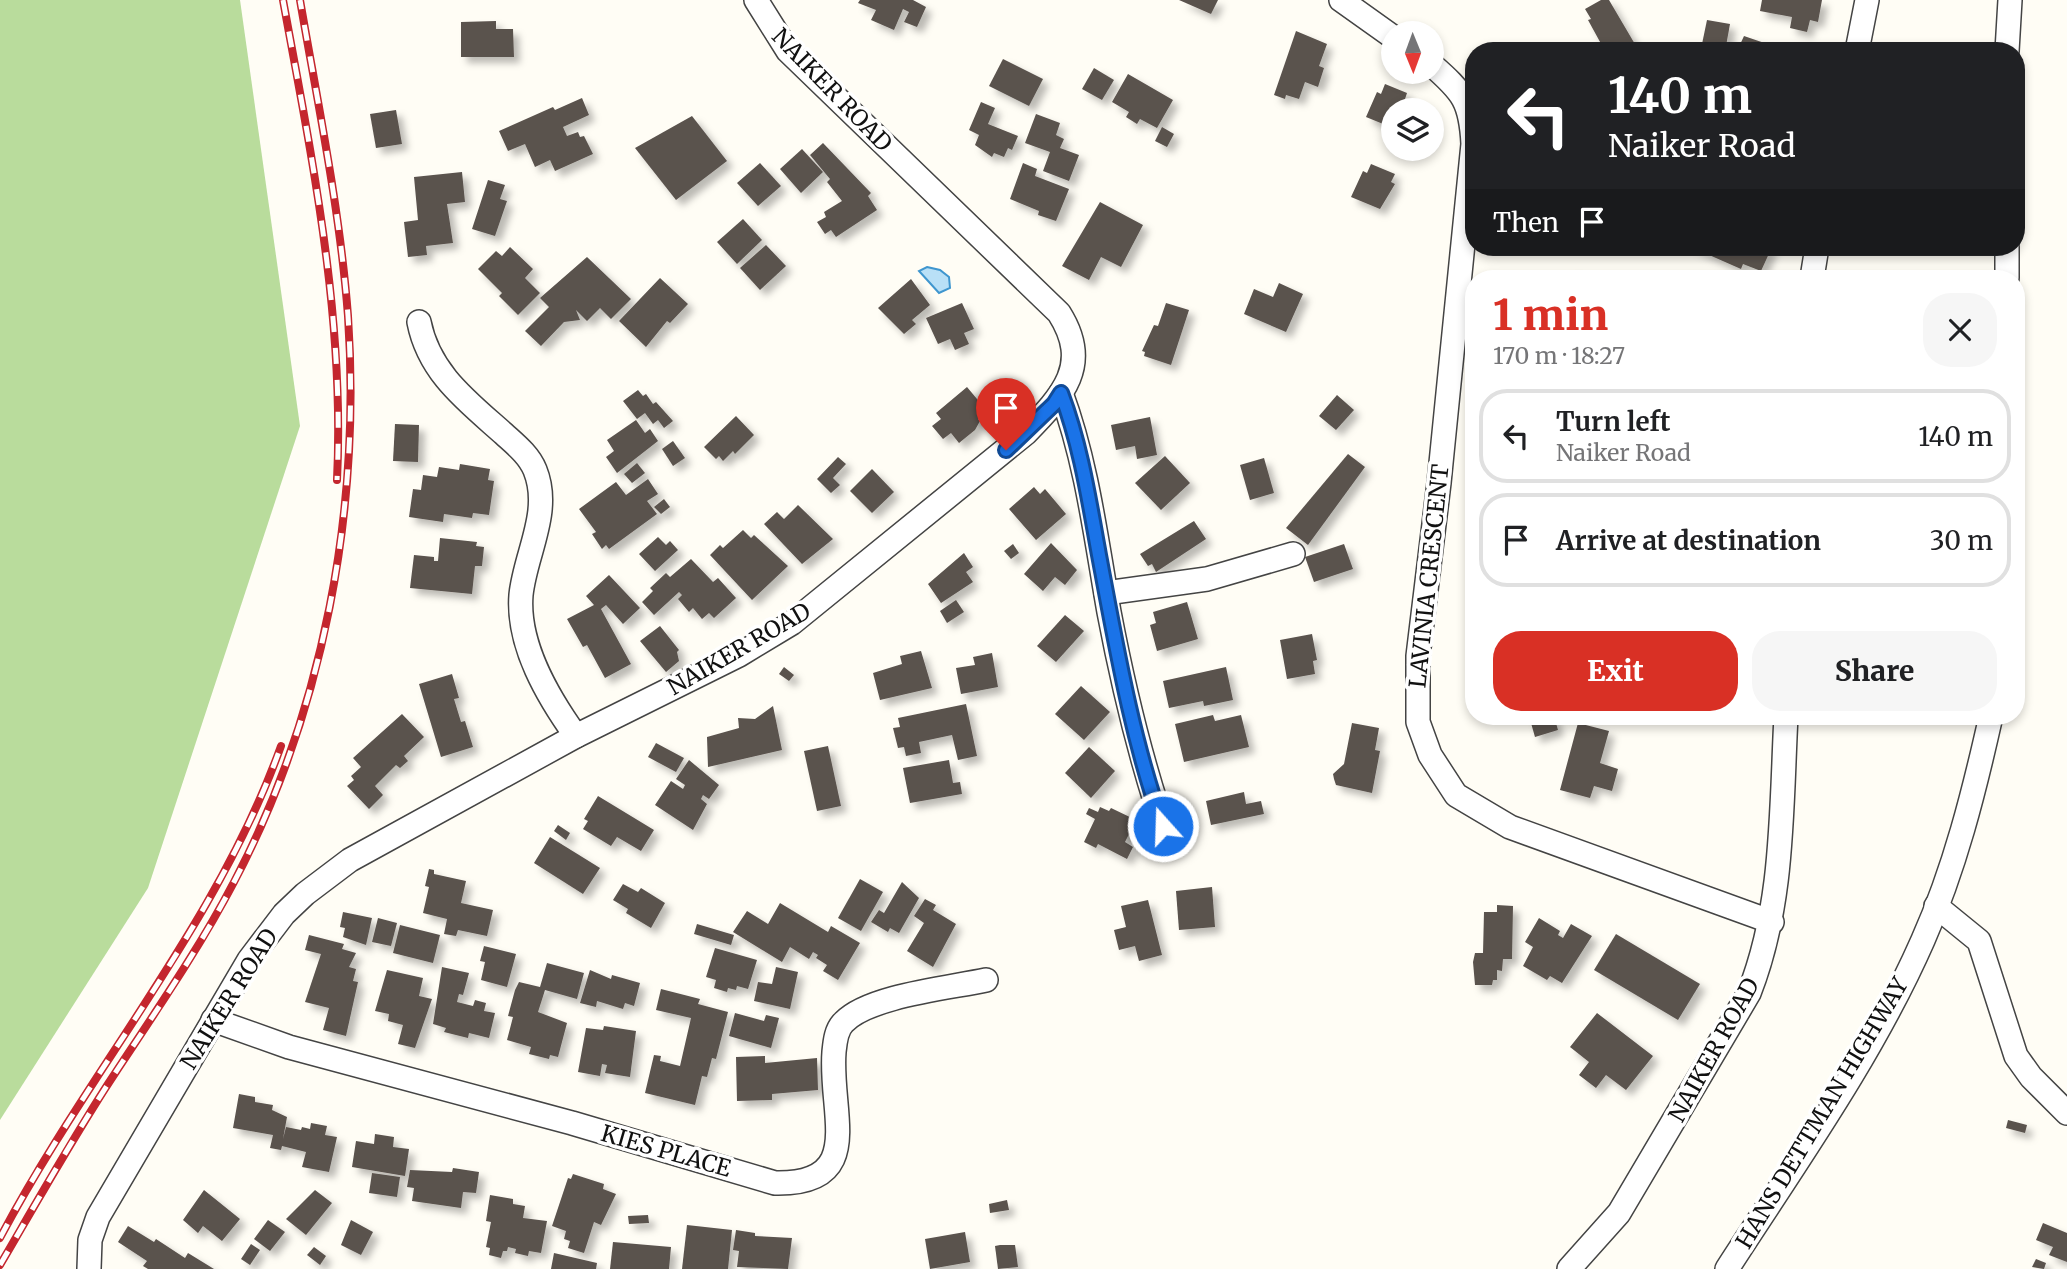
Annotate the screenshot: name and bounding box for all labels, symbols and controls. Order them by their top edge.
north arrow [1381,21,1444,84]
map controls [1381,21,1444,161]
street label: NAIKER ROAD [766,22,899,157]
text: 140 m [1608,65,1752,126]
icon: left [1493,70,1584,161]
button: layers [1381,98,1444,161]
text: Naiker Road [1608,126,1796,166]
icon: arrive [1573,203,1611,241]
text: Then [1493,206,1559,239]
text: 1 min [1493,289,1608,341]
button: close [1923,293,1997,367]
text: 170 m · 18:27 [1493,341,1625,370]
pin [976,378,1036,450]
icon: arrive [987,389,1025,427]
text: Turn left [1556,405,1670,438]
icon: left [1497,417,1535,455]
text: 140 m [1918,420,1993,453]
text: Naiker Road [1556,438,1691,467]
street label: LAVINIA CRESCENT [1402,463,1455,689]
icon: arrive [1497,521,1535,559]
text: Arrive at destination [1556,524,1821,557]
text: 30 m [1930,524,1993,557]
street label: NAIKER ROAD [662,596,815,701]
button: Exit [1493,631,1738,711]
button: Share [1752,631,1997,711]
position arrow [1126,789,1200,863]
street label: NAIKER ROAD [174,923,283,1074]
street label: HANS DETTMAN HIGHWAY [1729,971,1915,1254]
street label: NAIKER ROAD [1662,973,1765,1127]
street label: KIES PLACE [598,1118,735,1183]

